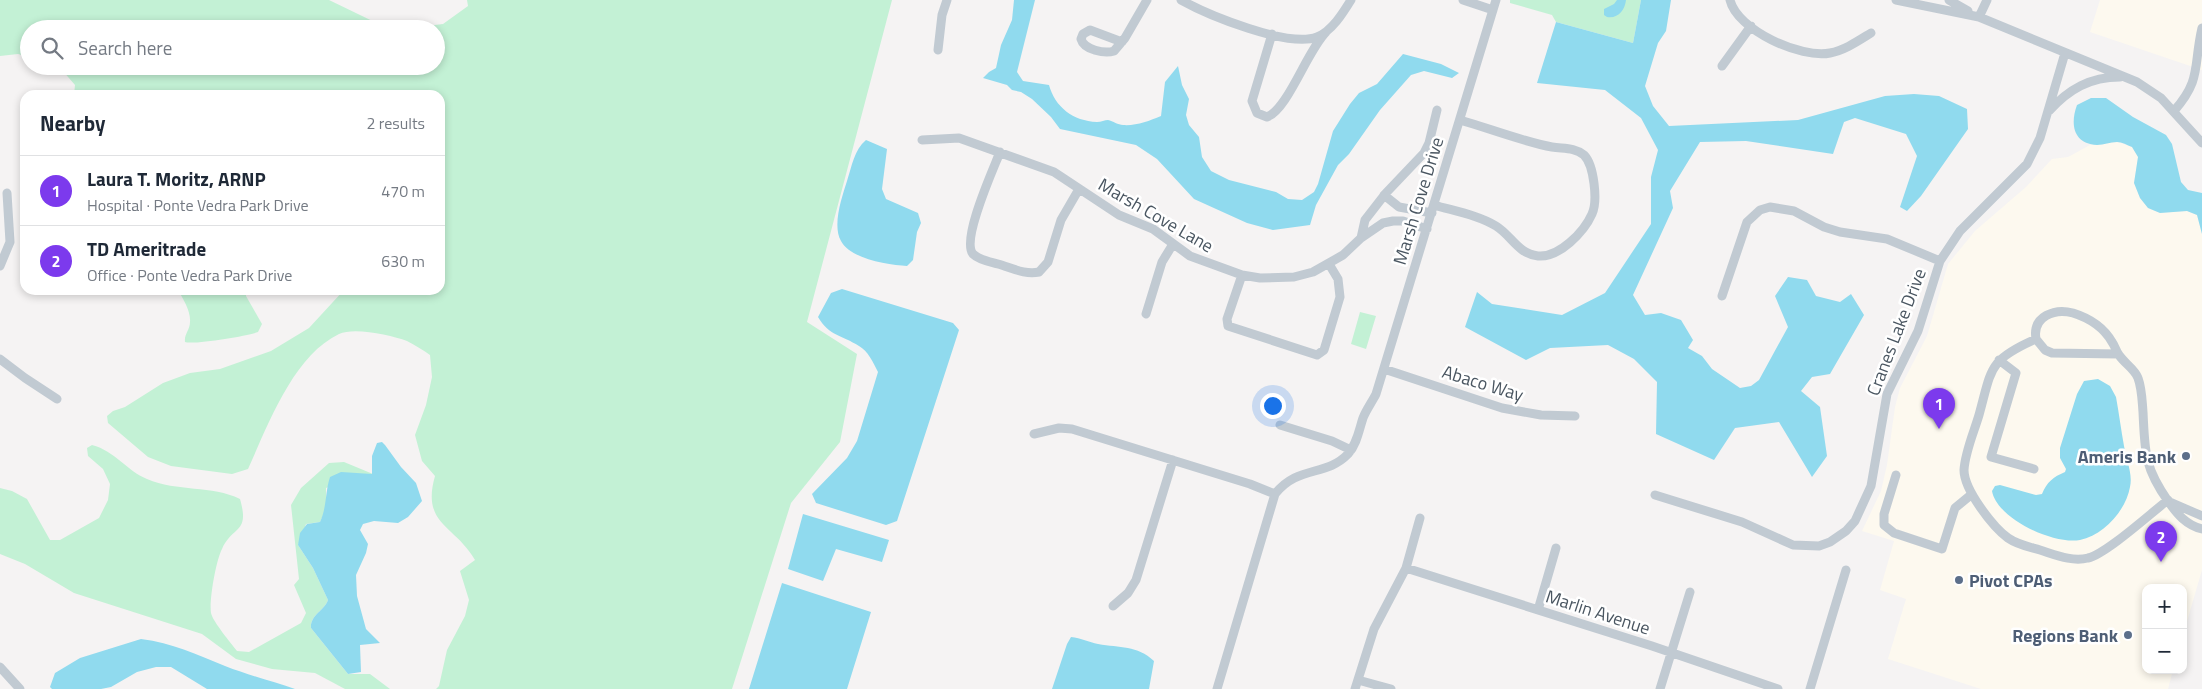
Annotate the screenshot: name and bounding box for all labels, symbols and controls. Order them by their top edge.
search box [20,20,445,75]
text: Search here [78,33,172,62]
icon: search [38,34,66,62]
text: Nearby [40,107,105,139]
text: 2 results [366,111,425,135]
street label: Marsh Cove Drive [1386,134,1450,268]
text: Laura T. Moritz, ARNP [87,164,266,193]
street label: Marsh Cove Lane [1093,171,1219,259]
text: 1 [52,179,60,203]
text: 470 m [381,179,425,203]
text: Hospital · Ponte Vedra Park Drive [87,193,309,217]
text: TD Ameritrade [87,234,206,263]
text: 2 [52,249,60,273]
text: 630 m [381,249,425,273]
text: Office · Ponte Vedra Park Drive [87,263,292,287]
street label: Cranes Lake Drive [1859,264,1933,400]
street label: Abaco Way [1439,358,1527,408]
pin: 1 [1923,388,1955,429]
your location [1260,393,1286,419]
place label: Ameris Bank [2078,443,2177,470]
marker: Ameris Bank [2180,450,2192,462]
pin: 2 [2145,521,2177,562]
place label: Pivot CPAs [1969,567,2053,594]
marker: Pivot CPAs [1953,574,1965,586]
street label: Marlin Avenue [1542,582,1654,642]
map controls [2142,584,2187,674]
button: + [2142,584,2187,629]
place label: Regions Bank [2012,622,2119,649]
marker: Regions Bank [2122,629,2134,641]
button: − [2142,629,2187,674]

